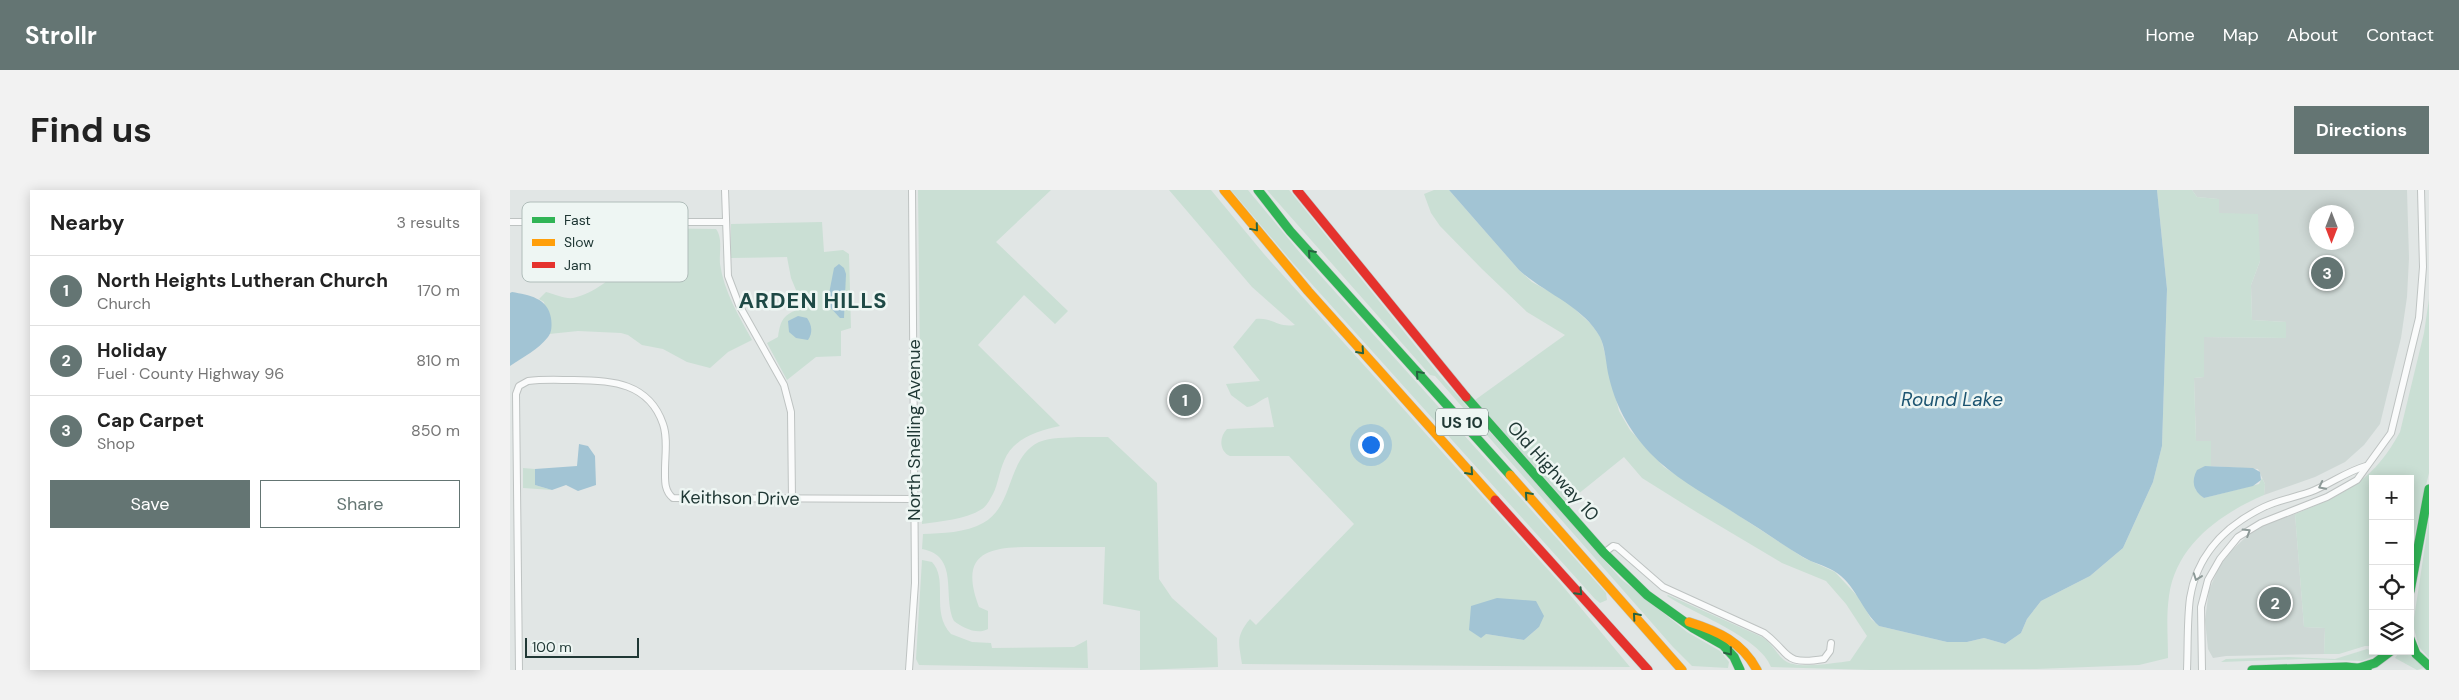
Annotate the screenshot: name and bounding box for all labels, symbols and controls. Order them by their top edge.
text: Strollr [25,20,97,51]
text: Home [2145,23,2195,47]
text: Map [2223,23,2259,47]
text: About [2287,23,2338,47]
text: Contact [2366,23,2434,47]
button: Directions [2294,106,2429,154]
text: Find us [30,107,152,153]
legend [522,202,688,282]
north arrow [2309,205,2354,250]
text: Nearby [50,209,124,237]
text: Fast [564,211,591,229]
text: 3 results [397,212,460,233]
one-way arrow [1250,222,1259,231]
text: Slow [564,233,594,251]
one-way arrow [1308,250,1317,259]
pin: 3 [2311,254,2343,292]
text: Jam [564,256,591,274]
text: North Heights Lutheran Church [97,268,388,293]
text: 1 [63,280,69,301]
text: 170 m [417,280,460,301]
district label: ARDEN HILLS [739,286,887,315]
text: Church [97,293,151,314]
text: Holiday [97,338,167,363]
street label: North Snelling Avenue [902,339,926,521]
one-way arrow [1355,345,1364,354]
text: 2 [61,350,71,371]
text: 810 m [416,350,460,371]
text: Fuel · County Highway 96 [97,363,284,384]
one-way arrow [1416,371,1425,380]
pin: 1 [1169,381,1201,419]
water label: Round Lake [1901,387,2003,412]
text: Cap Carpet [97,408,204,433]
road number: US 10 [1436,408,1488,436]
street label: Old Highway 10 [1502,416,1604,526]
text: 3 [61,420,71,441]
text: 850 m [411,420,460,441]
your location [1358,432,1384,458]
text: Shop [97,433,135,454]
one-way arrow [1464,466,1473,475]
map controls [2369,475,2414,655]
button: + [2369,475,2414,520]
button: Save [50,480,250,528]
button: Share [260,480,460,528]
one-way arrow [2319,480,2328,490]
street label: Keithson Drive [680,485,800,511]
one-way arrow [1525,492,1534,501]
button: − [2369,520,2414,565]
one-way arrow [2241,528,2250,538]
button: locate [2369,565,2414,610]
one-way arrow [2193,572,2203,581]
pin: 2 [2259,584,2291,622]
one-way arrow [1573,586,1582,595]
button: layers [2369,610,2414,655]
one-way arrow [1633,613,1642,622]
scale bar [525,635,639,658]
text: 100 m [532,638,572,656]
one-way arrow [1724,647,1733,656]

